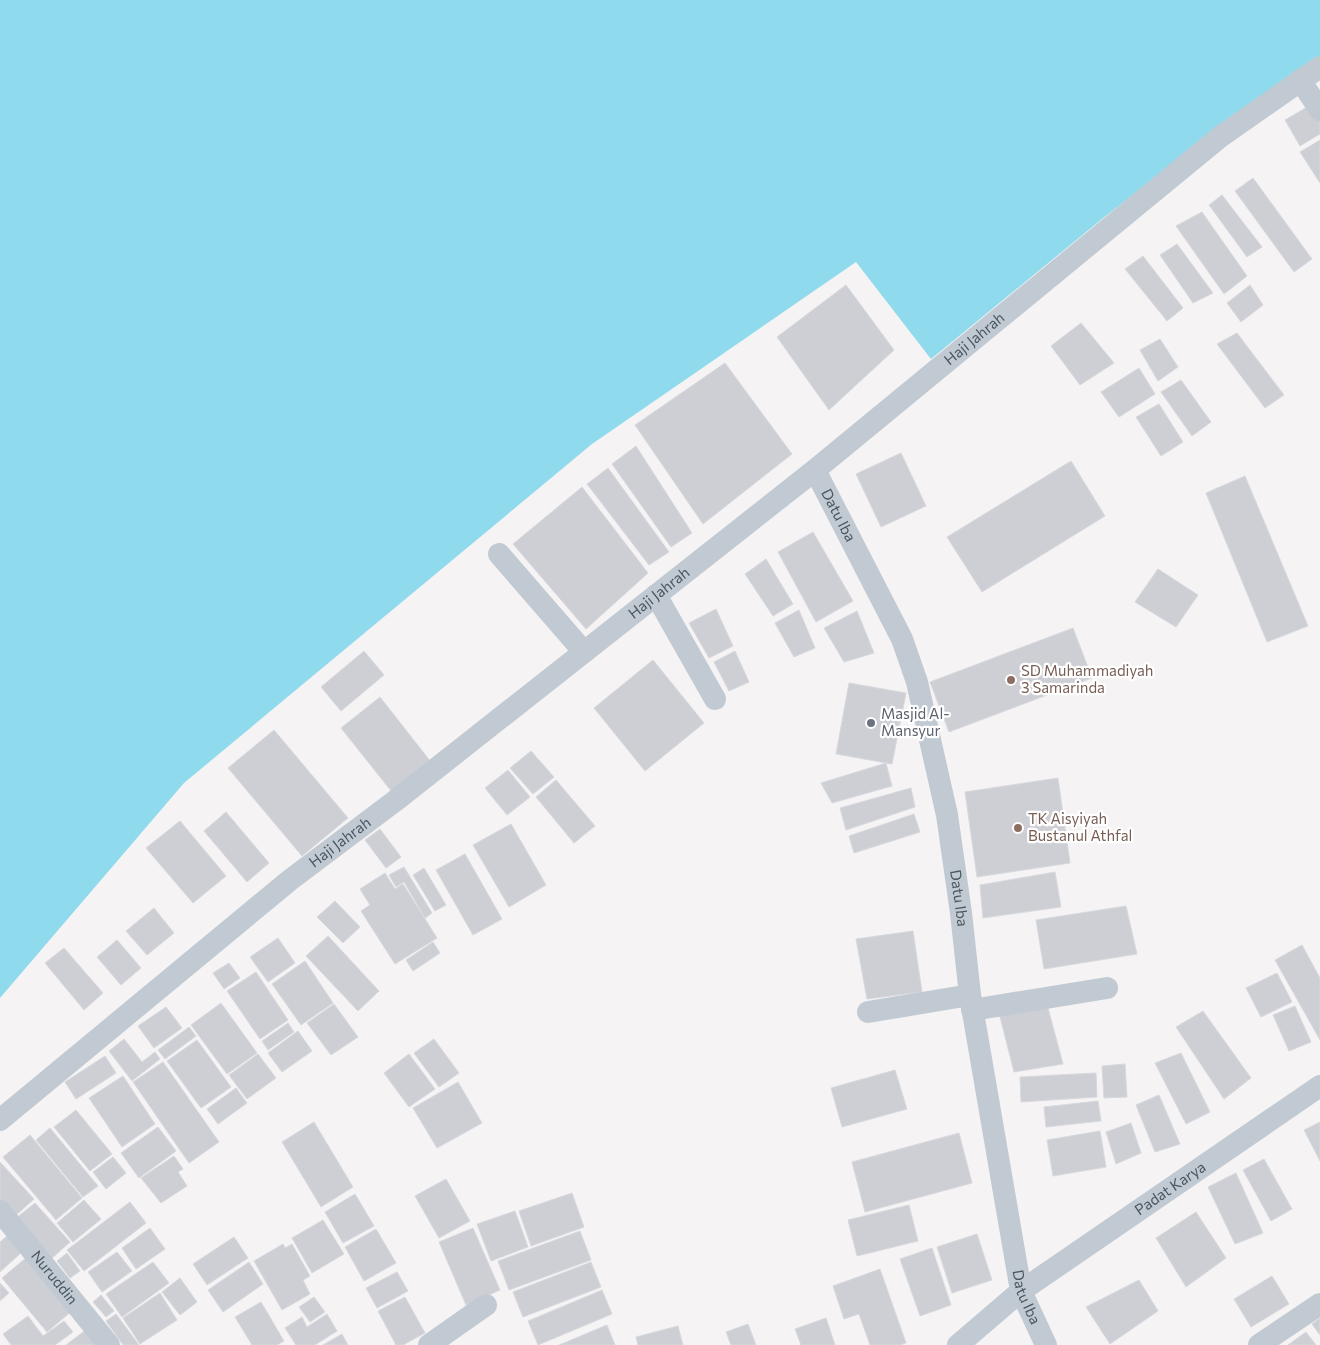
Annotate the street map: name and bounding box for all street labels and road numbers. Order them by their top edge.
street label: Haji Jahrah [940,308,1008,368]
street label: Datu Iba [818,485,860,544]
street label: Haji Jahrah [624,563,693,622]
street label: Haji Jahrah [305,812,374,871]
street label: Datu Iba [947,868,972,927]
street label: Padat Karya [1131,1157,1209,1218]
street label: Nuruddin [28,1247,82,1308]
street label: Datu Iba [1009,1268,1045,1327]

